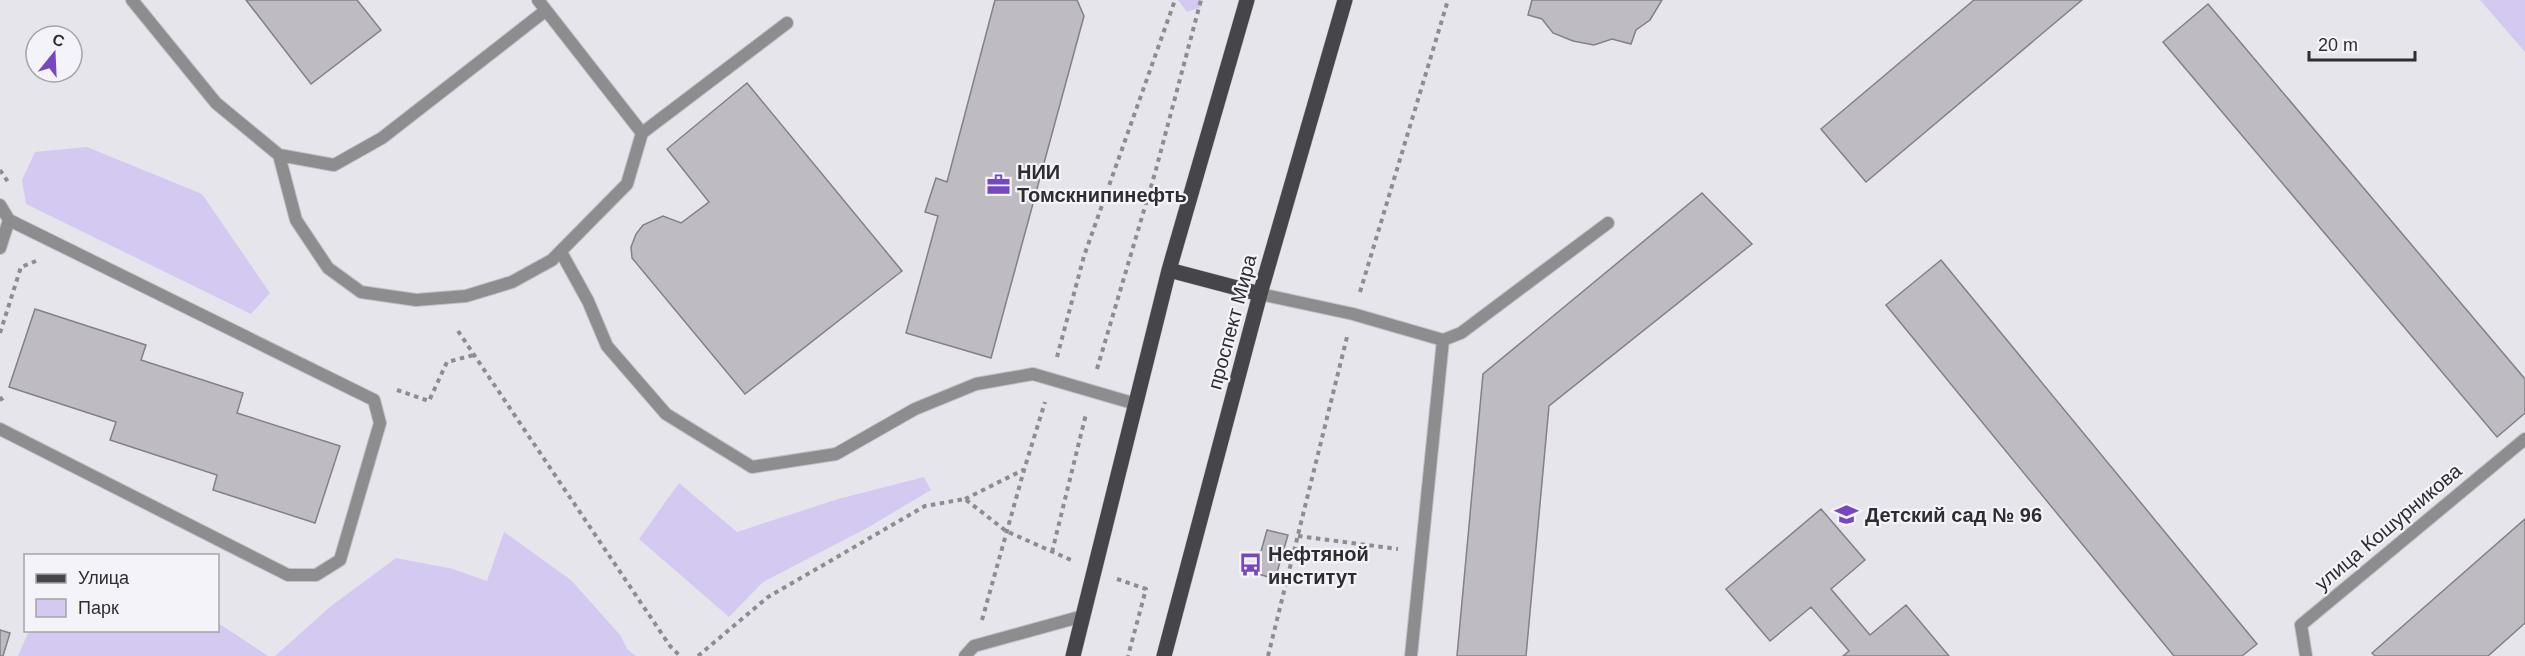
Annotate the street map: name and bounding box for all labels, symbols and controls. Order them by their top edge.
north arrow [24,24,84,84]
scale bar [2309,24,2416,62]
text: С [50,30,67,50]
text: 20 m [2318,35,2358,55]
place label: НИИ Томскнипинефть [1017,161,1187,206]
office icon: НИИ Томскнипинефть [986,171,1012,197]
street label: проспект Мира [1203,251,1261,392]
street label: улица Кошурникова [2310,459,2466,595]
school or university icon: Детский сад № 96 [1834,502,1860,528]
place label: Детский сад № 96 [1865,504,2042,526]
place label: Нефтяной институт [1268,543,1369,588]
bus stop icon: Нефтяной институт [1237,552,1263,578]
legend [24,554,219,632]
text: Улица [78,568,130,588]
text: Парк [78,598,119,618]

